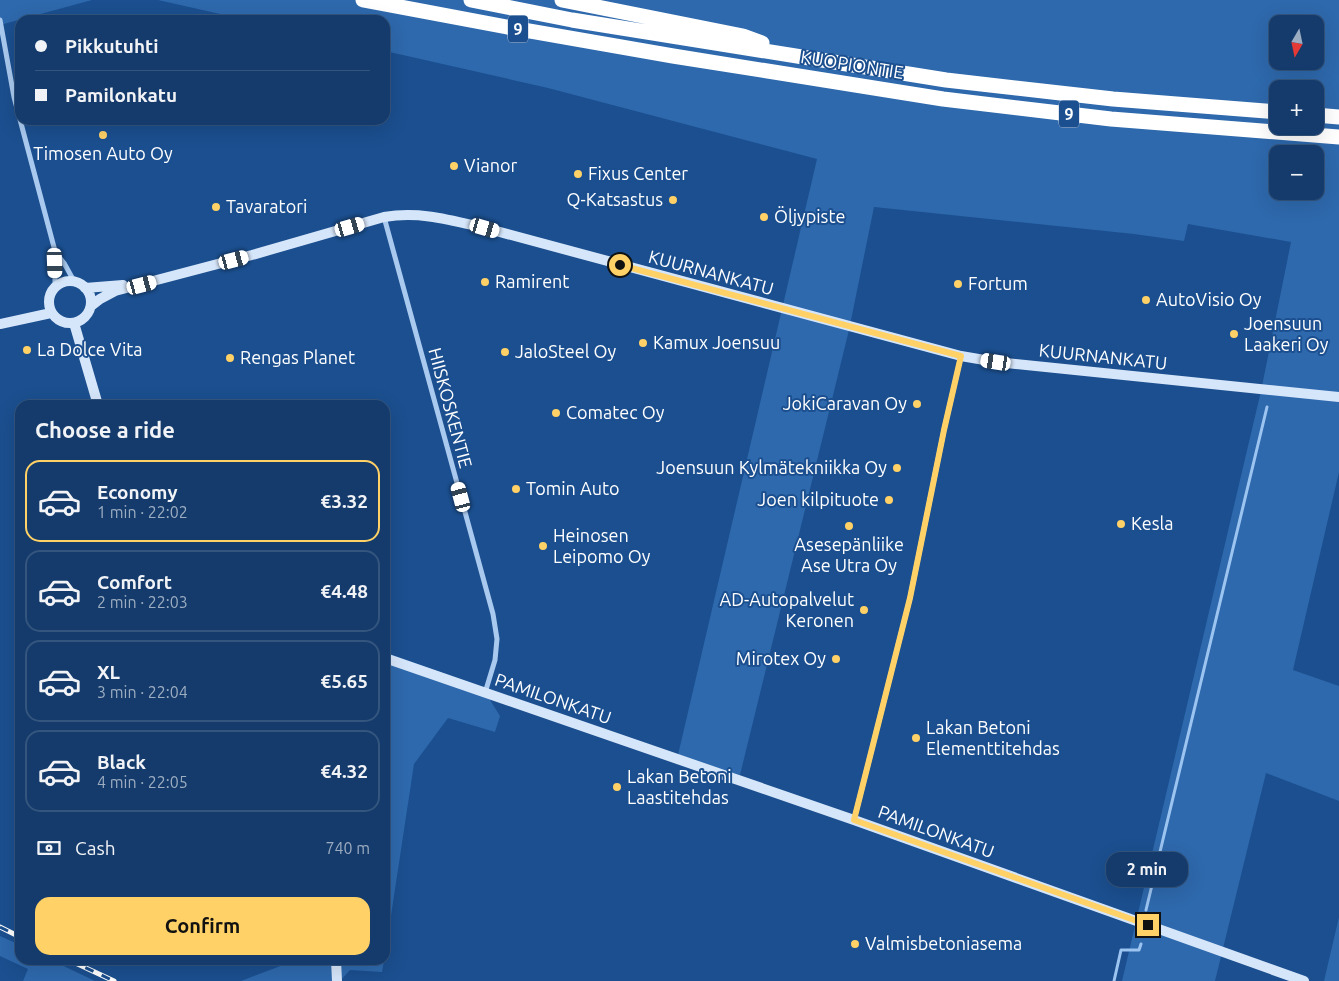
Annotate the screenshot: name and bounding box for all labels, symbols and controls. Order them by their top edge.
road number: 9 [508,15,528,42]
north arrow [1269,15,1324,70]
map controls [1269,15,1324,200]
text: Pikkutuhti [65,35,159,57]
street label: KUOPIONTIE [799,46,905,82]
button: + [1269,80,1324,135]
text: Pamilonkatu [65,84,177,106]
road number: 9 [1059,100,1079,128]
marker: Timosen Auto Oy [97,129,109,141]
place label: Timosen Auto Oy [33,143,173,163]
button: − [1269,145,1324,200]
place label: Vianor [464,155,517,175]
marker: Vianor [448,160,460,172]
place label: Fixus Center [588,163,688,183]
marker: Fixus Center [572,168,584,180]
place label: Q-Katsastus [566,189,663,210]
marker: Q-Katsastus [667,194,679,206]
place label: Tavaratori [226,196,307,216]
marker: Tavaratori [210,201,222,213]
place label: Öljypiste [774,206,845,226]
marker: Öljypiste [758,211,770,223]
car [333,216,366,238]
car [468,217,501,239]
street label: KUURNANKATU [646,246,776,298]
car [46,248,63,278]
car [217,249,250,271]
route start [609,254,631,276]
place label: Ramirent [495,271,569,291]
place label: Fortum [968,273,1028,293]
car [125,274,158,296]
marker: Ramirent [479,276,491,288]
marker: Fortum [952,278,964,290]
place label: AutoVisio Oy [1156,289,1262,309]
marker: AutoVisio Oy [1140,294,1152,306]
place label: Joensuun Laakeri Oy [1244,313,1329,354]
marker: Joensuun Laakeri Oy [1228,328,1240,340]
place label: Kamux Joensuu [653,332,780,352]
marker: Kamux Joensuu [637,337,649,349]
place label: La Dolce Vita [37,339,143,359]
street label: KUURNANKATU [1038,339,1168,373]
place label: JaloSteel Oy [515,341,617,361]
marker: La Dolce Vita [21,344,33,356]
street label: HIISKOSKENTIE [425,345,477,470]
marker: JaloSteel Oy [499,346,511,358]
place label: Rengas Planet [240,347,355,367]
marker: Rengas Planet [224,352,236,364]
car [980,352,1011,372]
place label: JokiCaravan Oy [783,393,907,413]
marker: JokiCaravan Oy [911,398,923,410]
place label: Comatec Oy [566,402,665,422]
marker: Comatec Oy [550,407,562,419]
text: Choose a ride [35,417,175,442]
place label: Joensuun Kylmätekniikka Oy [656,457,887,477]
marker: Joensuun Kylmätekniikka Oy [891,462,903,474]
place label: Tomin Auto [526,478,620,498]
icon: car [37,479,82,524]
text: Economy [97,481,178,503]
car [449,481,472,513]
marker: Tomin Auto [510,483,522,495]
place label: Joen kilpituote [757,489,879,509]
text: €3.32 [320,490,368,512]
marker: Joen kilpituote [883,494,895,506]
text: 1 min · 22:02 [97,503,188,521]
place label: Kesla [1131,513,1173,533]
marker: Kesla [1115,518,1127,530]
marker: Asesepänliike Ase Utra Oy [843,520,855,532]
place label: Heinosen Leipomo Oy [553,525,651,566]
place label: Asesepänliike Ase Utra Oy [794,534,904,575]
marker: Heinosen Leipomo Oy [537,540,549,552]
icon: car [37,569,82,614]
text: Comfort [97,571,172,593]
text: €4.48 [320,580,368,602]
place label: AD-Autopalvelut Keronen [720,589,854,630]
text: 2 min · 22:03 [97,593,188,611]
marker: AD-Autopalvelut Keronen [858,604,870,616]
place label: Mirotex Oy [736,648,826,668]
marker: Mirotex Oy [830,653,842,665]
icon: car [37,659,82,704]
text: XL [97,661,120,683]
street label: PAMILONKATU [492,669,614,727]
text: €5.65 [320,670,368,692]
text: 3 min · 22:04 [97,683,188,701]
place label: Lakan Betoni Elementtitehdas [926,717,1060,758]
marker: Lakan Betoni Elementtitehdas [910,732,922,744]
icon: car [37,749,82,794]
text: Black [97,751,146,773]
text: €4.32 [320,760,368,782]
place label: Lakan Betoni Laastitehdas [627,766,732,807]
text: 4 min · 22:05 [97,773,188,791]
marker: Lakan Betoni Laastitehdas [611,781,623,793]
street label: PAMILONKATU [876,801,997,861]
icon: cash [35,834,63,862]
text: Cash [75,837,116,859]
text: 740 m [325,839,370,857]
callout: 2 min [1107,852,1189,888]
text: 2 min [1127,860,1167,878]
button: Confirm [35,897,370,955]
route end [1137,914,1159,936]
place label: Valmisbetoniasema [865,933,1022,953]
marker: Valmisbetoniasema [849,938,861,950]

